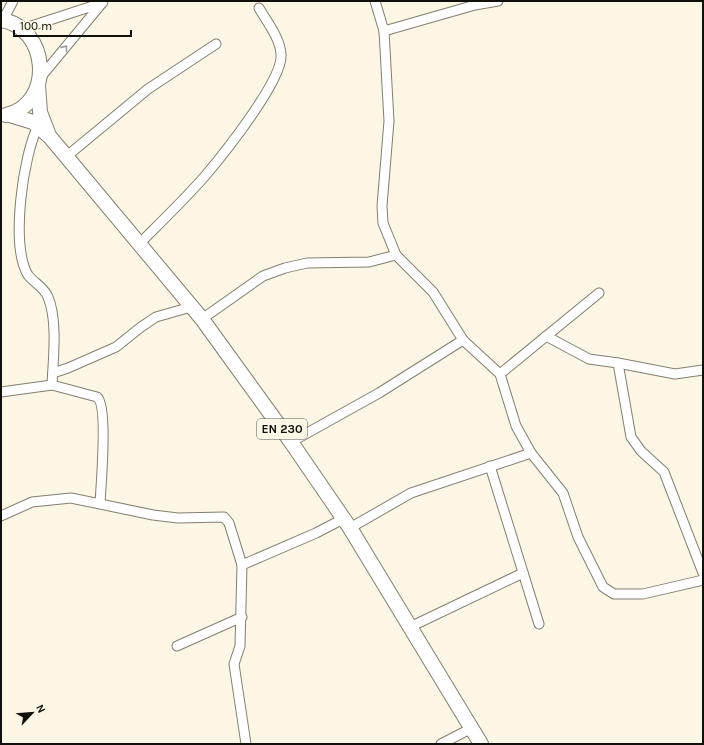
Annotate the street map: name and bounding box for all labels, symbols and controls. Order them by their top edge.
scale bar [14,12,131,38]
text: 100 m [20,19,52,33]
one-way arrow [61,46,68,53]
road number: EN 230 [257,419,307,439]
north arrow [12,693,52,733]
text: N [33,702,48,715]

